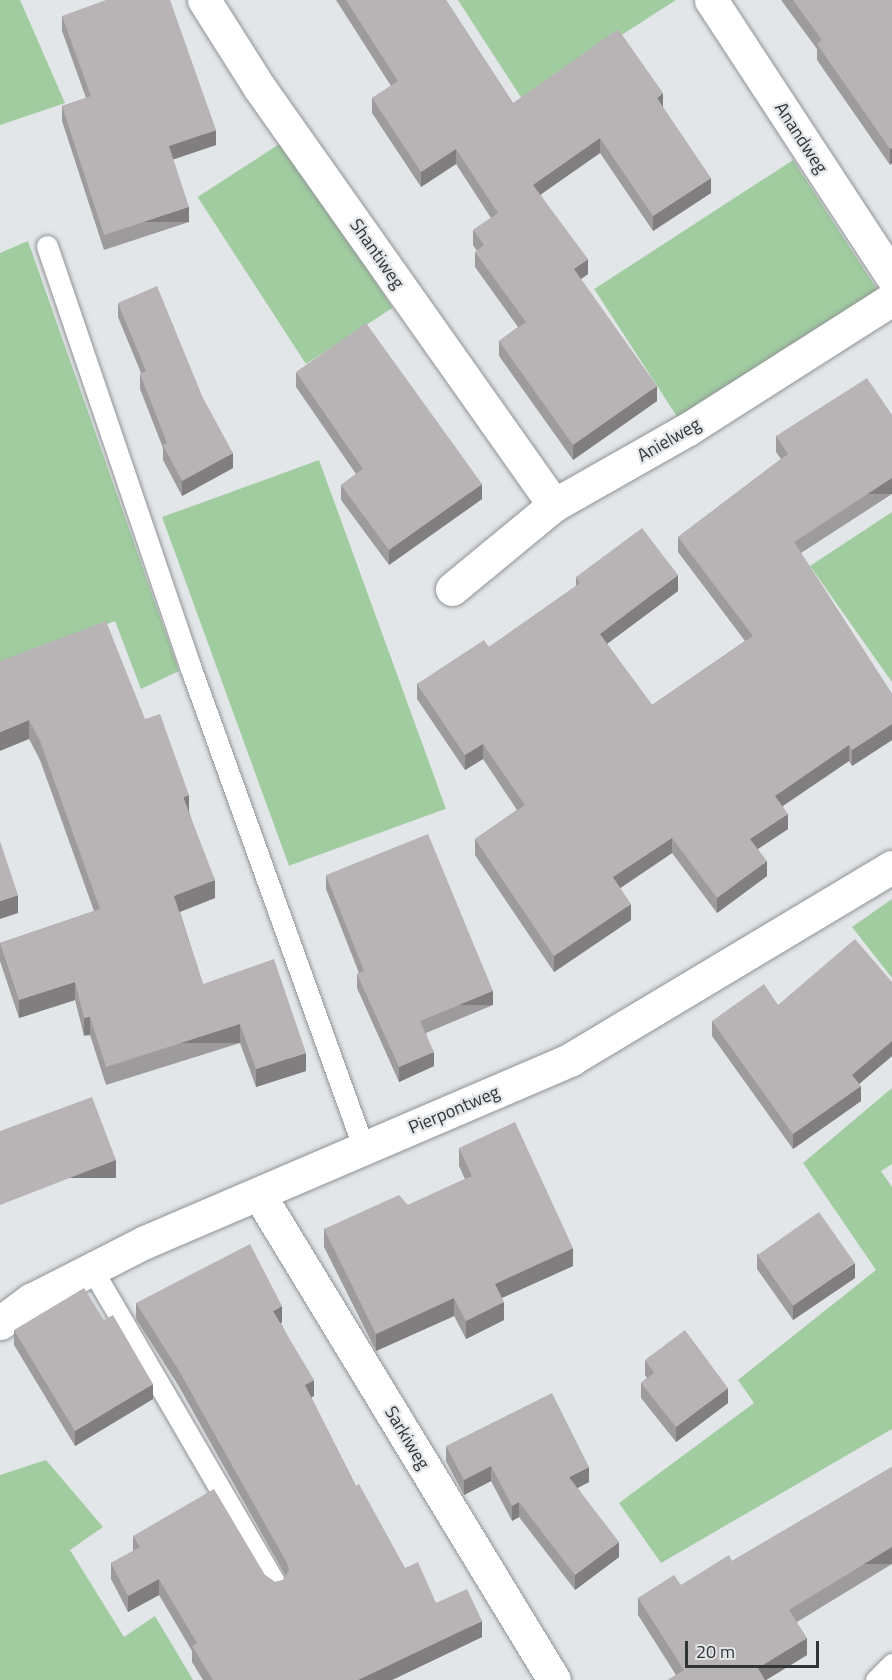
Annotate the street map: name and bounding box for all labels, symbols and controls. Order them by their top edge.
street label: Anandweg [770,98,832,178]
street label: Shantiweg [345,215,409,293]
street label: Anielweg [633,413,705,467]
street label: Pierpontweg [405,1081,503,1139]
street label: Sarkiweg [380,1403,434,1473]
scale bar [688,1629,822,1667]
text: 20 m [696,1638,735,1665]

